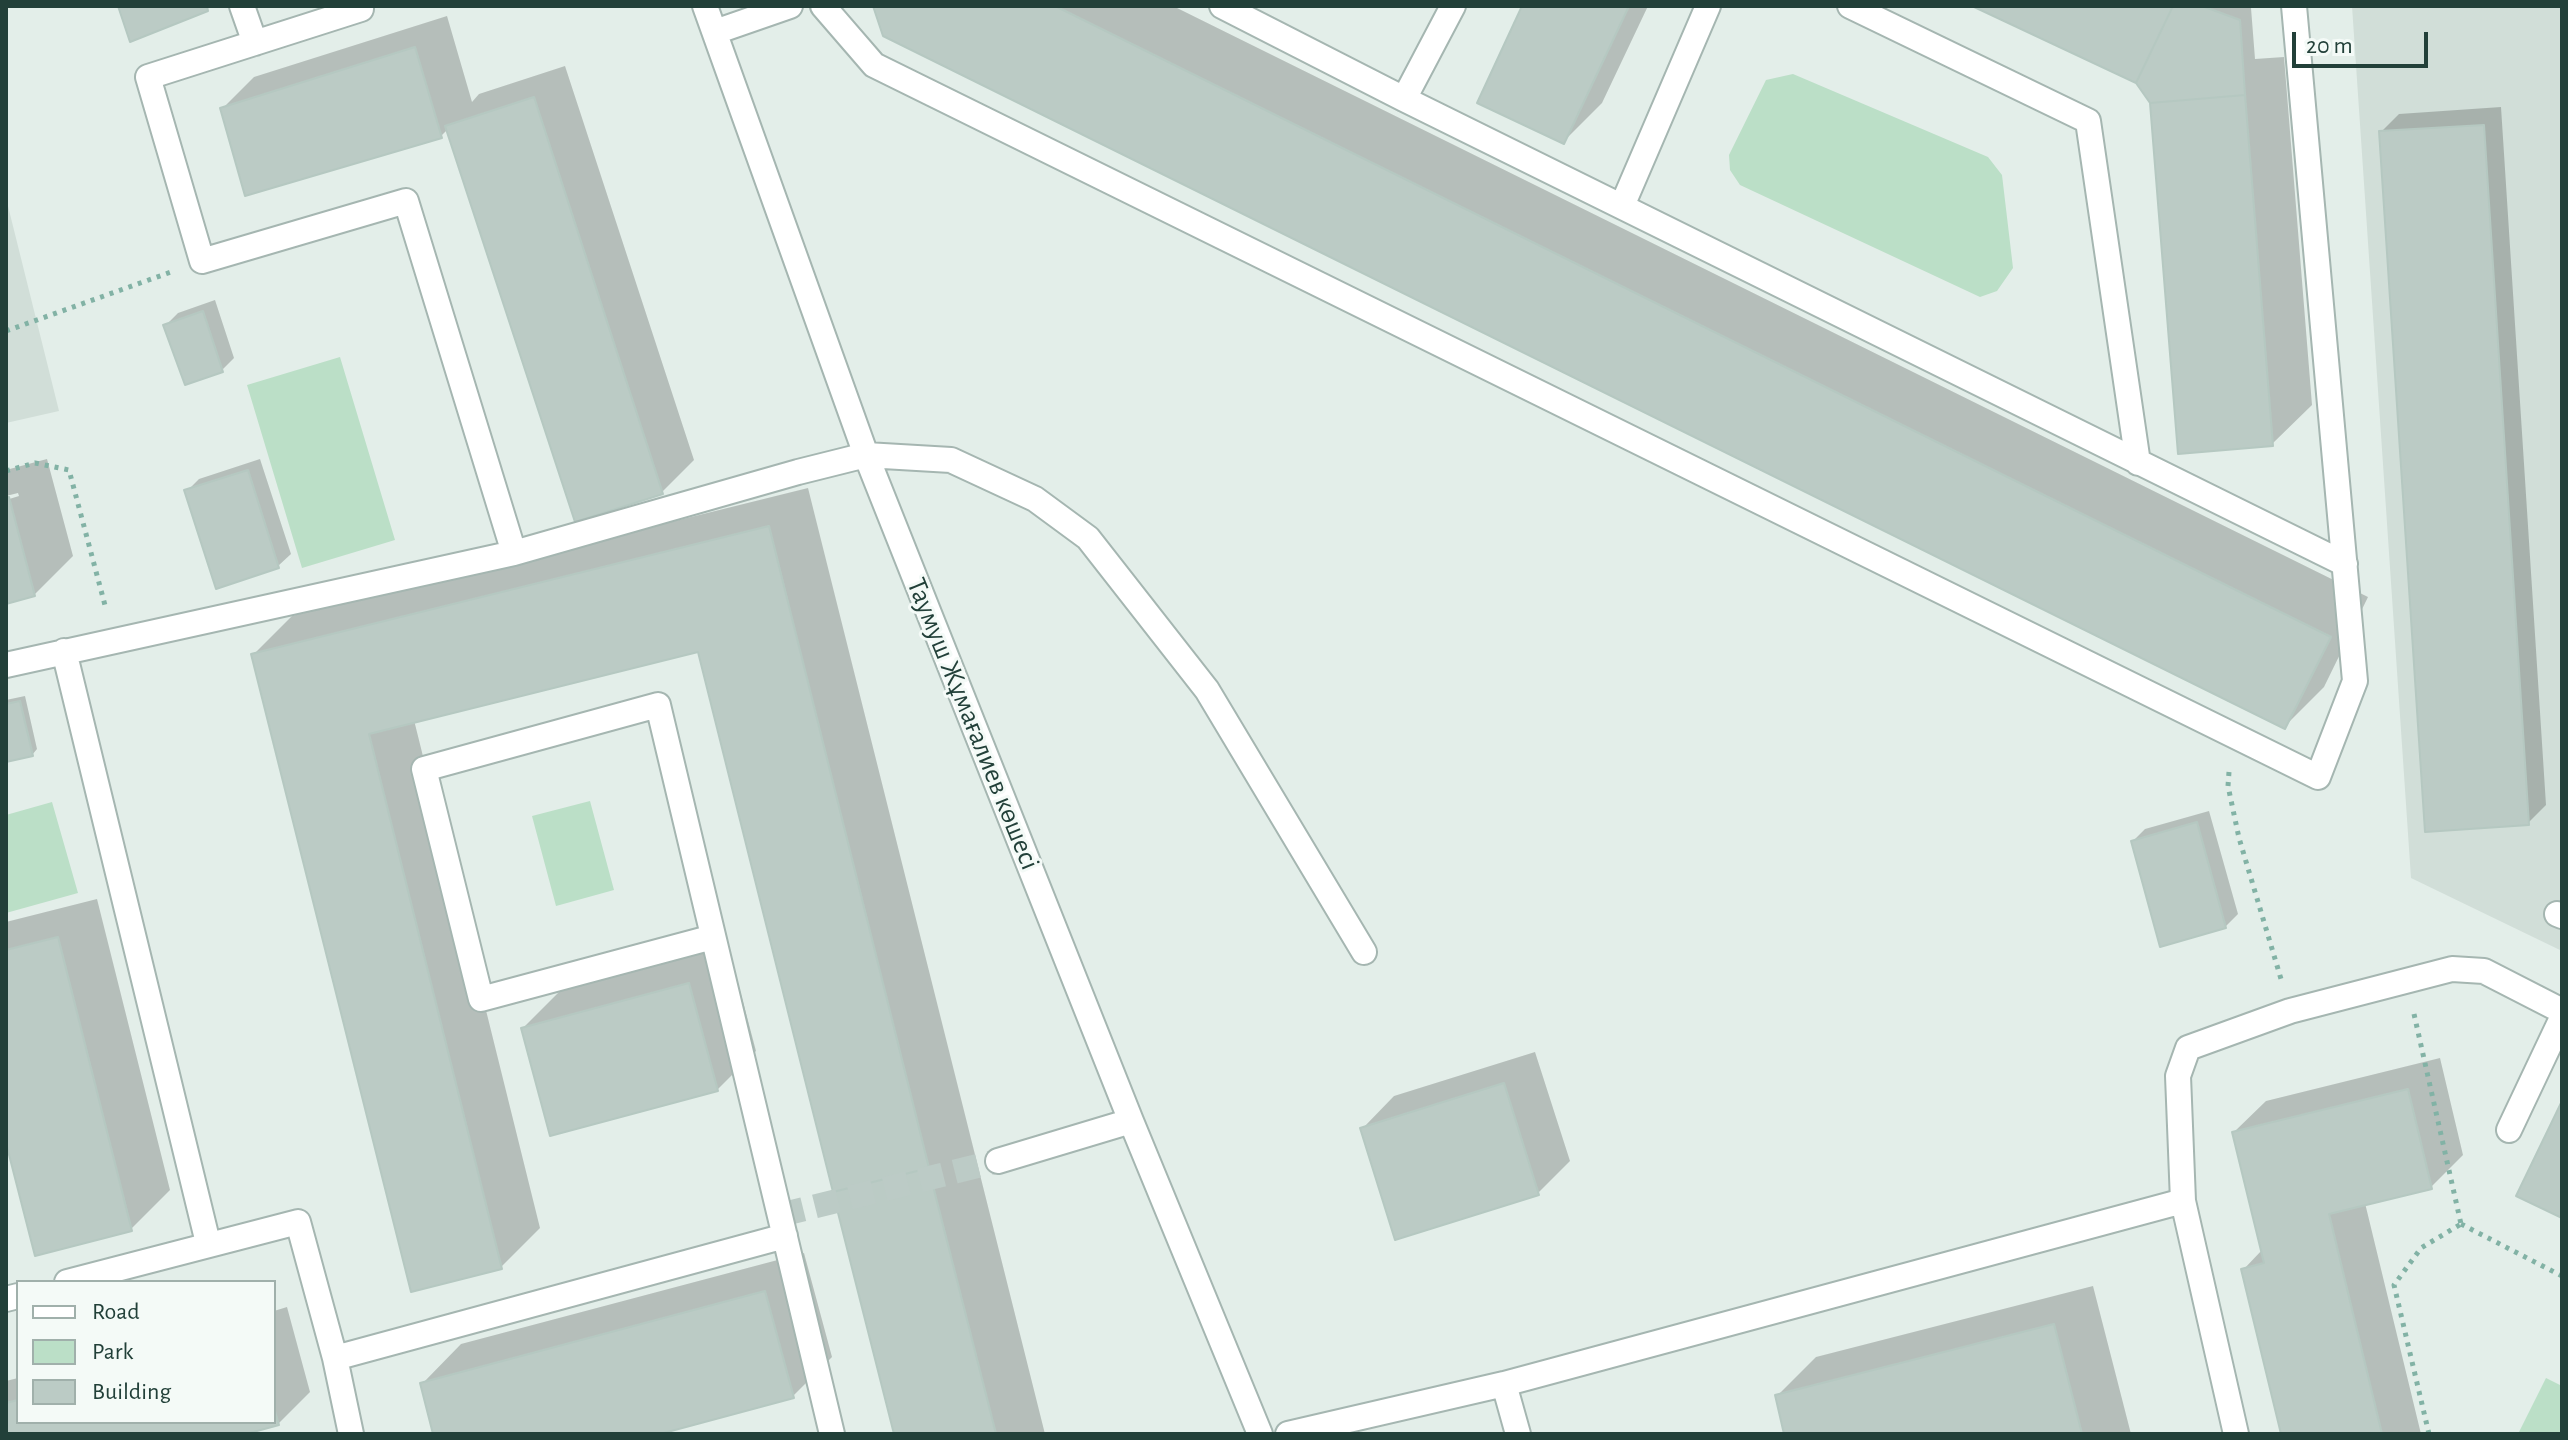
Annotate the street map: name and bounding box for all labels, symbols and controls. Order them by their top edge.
scale bar [2296,16,2432,66]
text: 20 m [2306,34,2353,58]
street label: Таумуш Жұмағалиев көшесі [899,573,1047,875]
legend [16,1280,276,1424]
text: Road [92,1300,140,1324]
text: Park [92,1340,133,1364]
text: Building [92,1380,171,1404]

